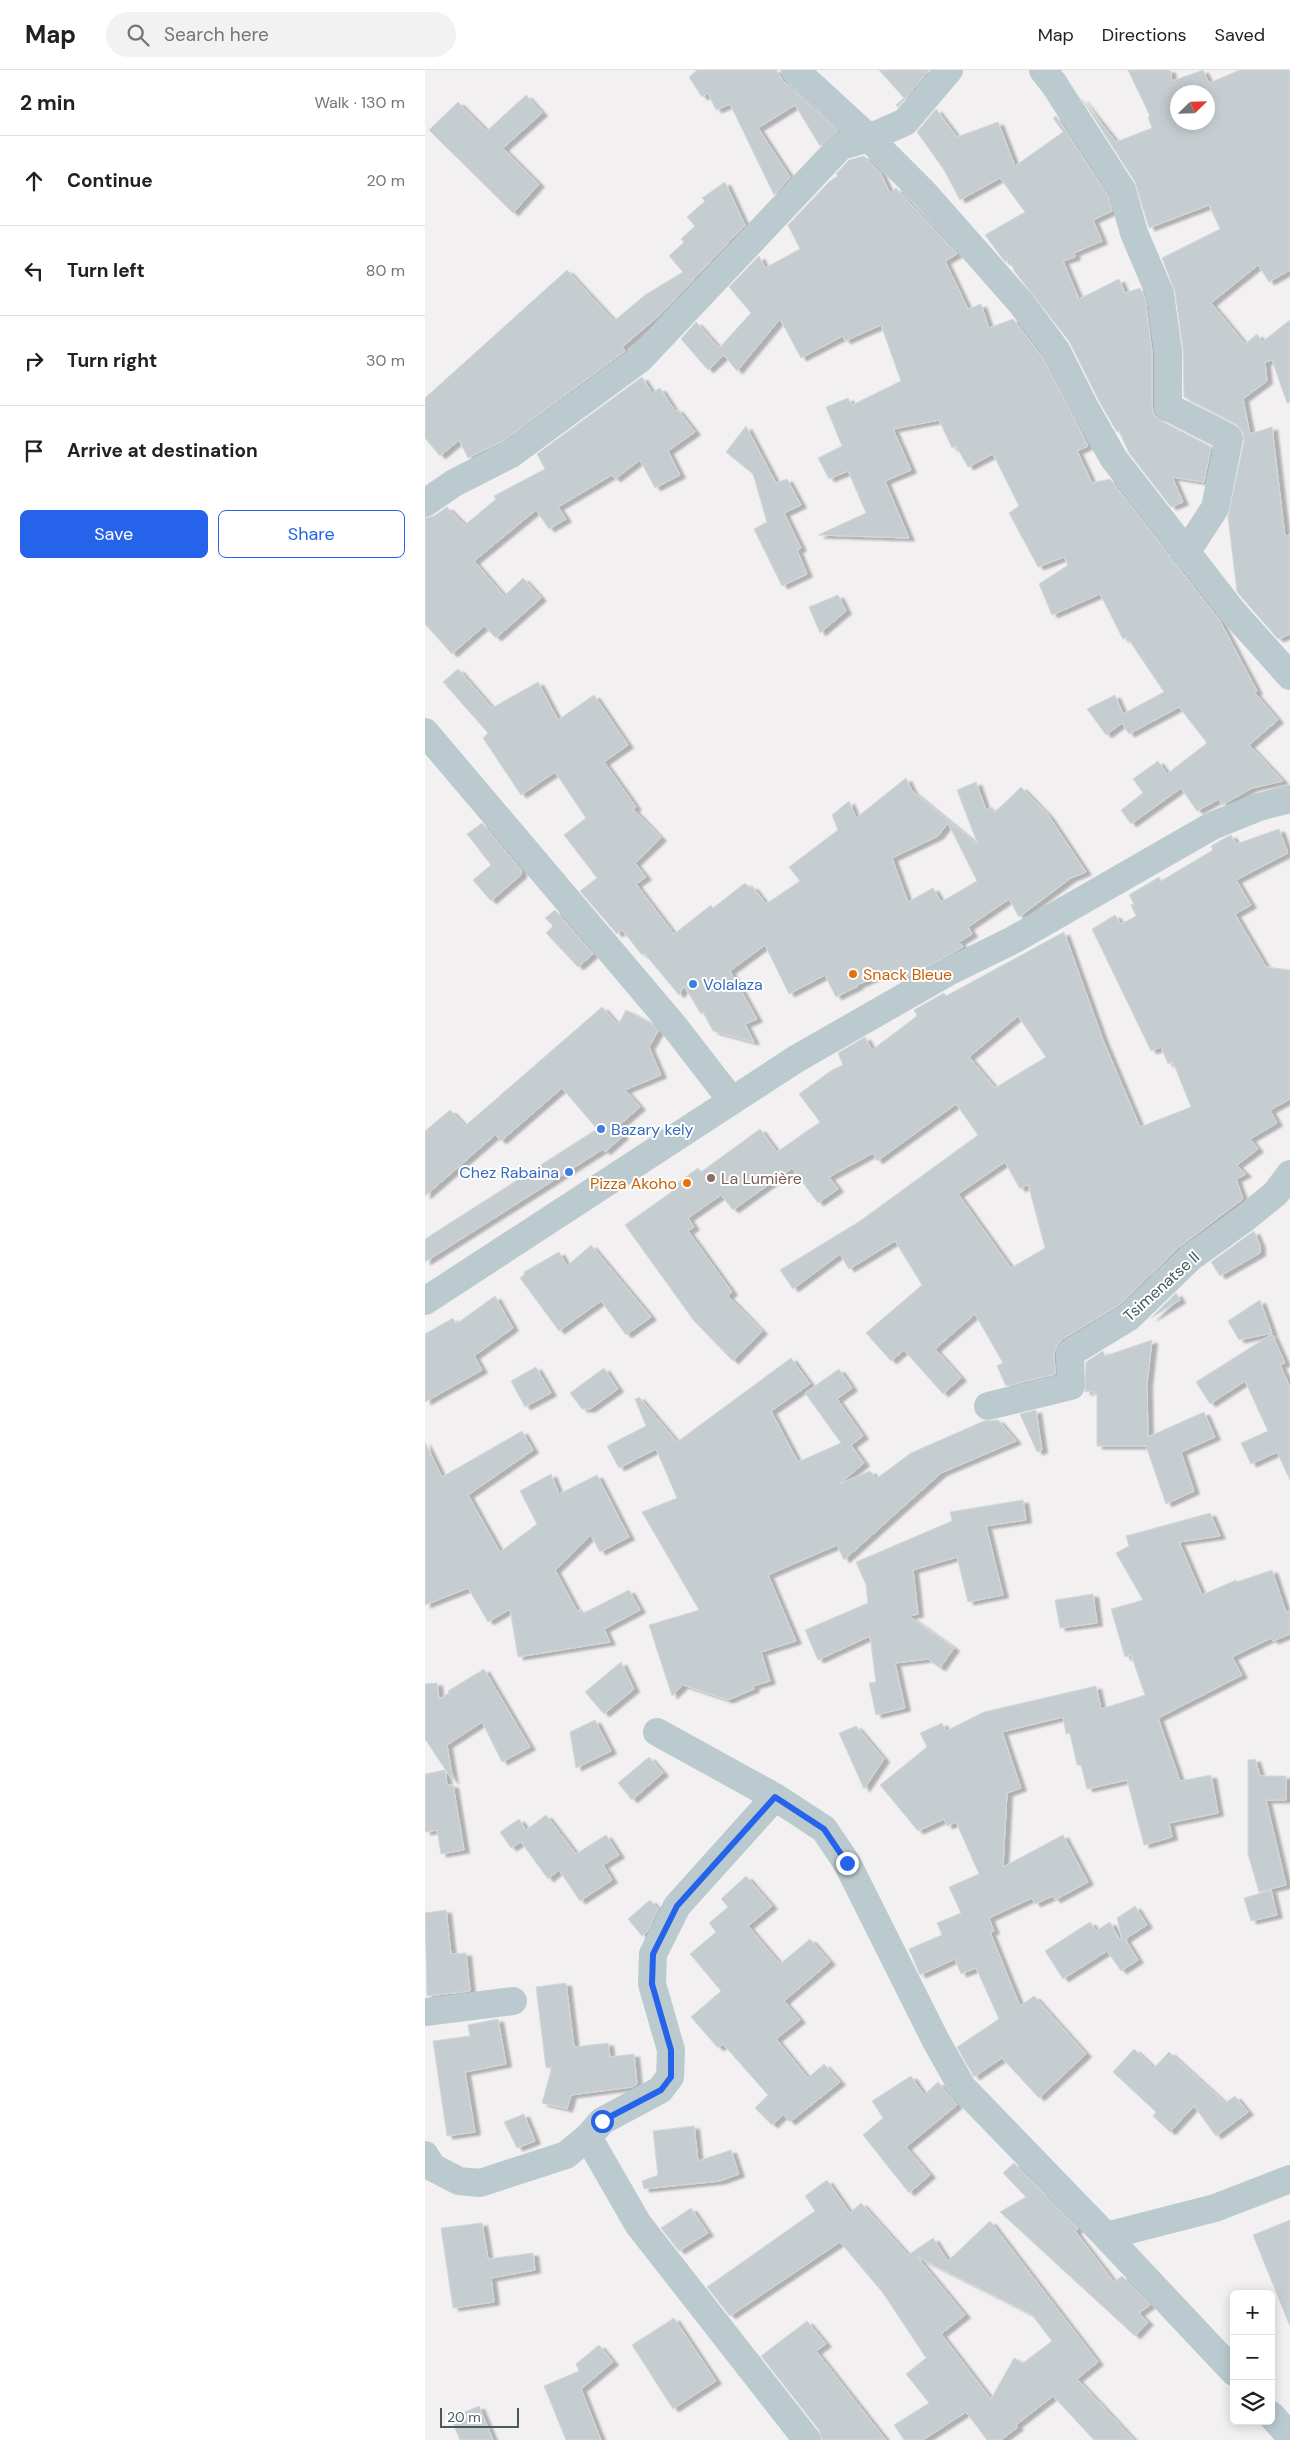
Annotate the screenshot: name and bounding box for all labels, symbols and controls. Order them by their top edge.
search box [106,12,456,57]
text: Map [25,19,76,50]
icon: search [124,21,152,49]
text: Search here [164,22,269,47]
text: Map [1038,23,1074,47]
text: Directions [1102,23,1187,47]
text: Saved [1215,23,1265,47]
north arrow [1170,85,1215,130]
text: 2 min [20,89,76,117]
text: Walk · 130 m [314,92,405,113]
icon: ahead [20,167,48,195]
text: Continue [67,168,153,193]
text: 20 m [366,170,405,191]
icon: left [20,257,48,285]
text: Turn left [67,258,145,283]
text: 80 m [366,260,405,281]
icon: right [20,347,48,375]
text: Turn right [67,348,157,373]
text: 30 m [366,350,405,371]
icon: arrive [20,437,48,465]
text: Arrive at destination [67,438,258,463]
button: Save [20,510,208,558]
button: Share [218,510,405,558]
place label: Snack Bleue [863,964,952,985]
marker: Snack Bleue [847,968,859,980]
place label: Volalaza [703,974,763,995]
marker: Volalaza [687,978,699,990]
place label: Bazary kely [611,1119,694,1140]
marker: Bazary kely [595,1123,607,1135]
place label: Chez Rabaina [459,1162,559,1183]
marker: Chez Rabaina [563,1166,575,1178]
place label: La Lumière [721,1168,802,1189]
marker: La Lumière [705,1172,717,1184]
place label: Pizza Akoho [590,1173,677,1194]
marker: Pizza Akoho [681,1177,693,1189]
street label: Tsimenatse II [1119,1246,1204,1326]
route end [836,1852,859,1875]
route start [591,2110,614,2133]
map controls [1230,2290,1275,2425]
button: + [1230,2290,1275,2335]
button: − [1230,2335,1275,2380]
button: layers [1230,2380,1275,2425]
scale bar [440,2405,519,2428]
text: 20 m [447,2408,481,2426]

